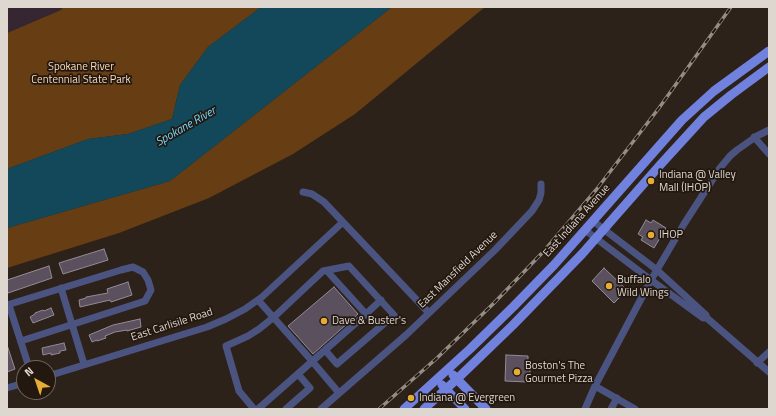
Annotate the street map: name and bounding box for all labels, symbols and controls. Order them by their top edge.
park label: Spokane River Centennial State Park [31,60,131,86]
water label: Spokane River [153,104,219,150]
place label: Indiana @ Valley Mall (IHOP) [659,168,736,194]
marker: Indiana @ Valley Mall (IHOP) [646,176,656,186]
street label: East Indiana Avenue [541,182,613,260]
place label: IHOP [659,228,683,242]
street label: East Mansfield Avenue [415,229,501,311]
marker: IHOP [646,230,656,240]
place label: Buffalo Wild Wings [617,273,669,299]
marker: Buffalo Wild Wings [604,281,614,291]
street label: East Carlisile Road [129,306,215,344]
place label: Dave & Buster's [332,314,406,328]
marker: Dave & Buster's [319,316,329,326]
place label: Boston's The Gourmet Pizza [525,359,593,385]
north arrow [16,360,56,400]
text: N [21,363,37,380]
marker: Boston's The Gourmet Pizza [512,367,522,377]
place label: Indiana @ Evergreen [419,391,515,405]
marker: Indiana @ Evergreen [406,393,416,403]

